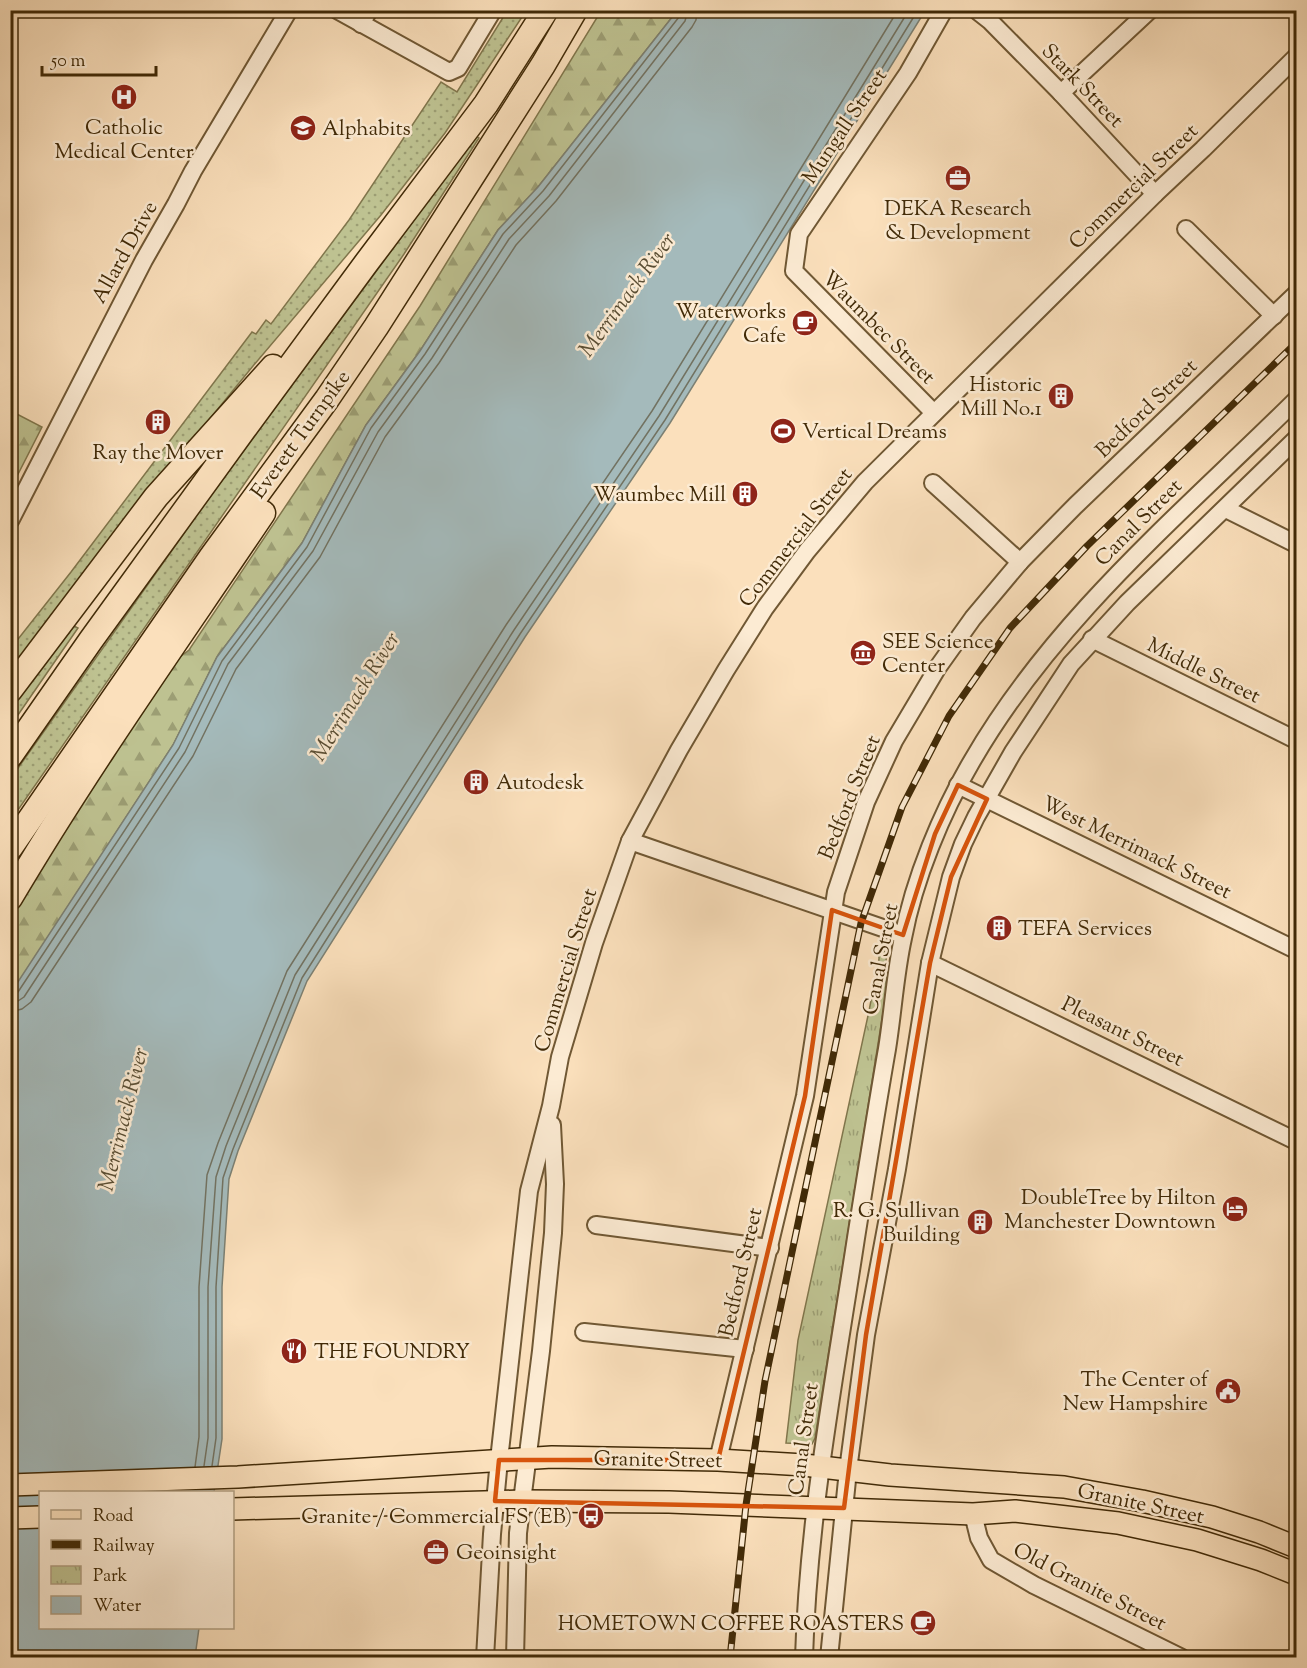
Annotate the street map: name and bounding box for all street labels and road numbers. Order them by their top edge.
street label: Stark Street [1034,37,1130,135]
street label: Mungall Street [796,63,895,191]
street label: Commercial Street [1063,118,1206,257]
street label: Allard Drive [85,196,166,310]
street label: Waumbec Street [814,265,941,392]
street label: Bedford Street [1090,353,1205,466]
street label: Everett Turnpike [245,365,359,506]
street label: Commercial Street [733,462,861,614]
street label: Canal Street [1089,473,1190,574]
street label: Middle Street [1141,631,1265,712]
street label: Bedford Street [812,731,889,864]
street label: West Merrimack Street [1036,790,1236,908]
street label: Commercial Street [528,885,606,1056]
street label: Canal Street [856,901,907,1018]
street label: Pleasant Street [1056,990,1188,1075]
street label: Bedford Street [713,1205,771,1340]
street label: Canal Street [782,1381,828,1497]
street label: Granite Street [593,1445,723,1477]
street label: Granite Street [1075,1477,1207,1533]
street label: Old Granite Street [1007,1536,1171,1639]

